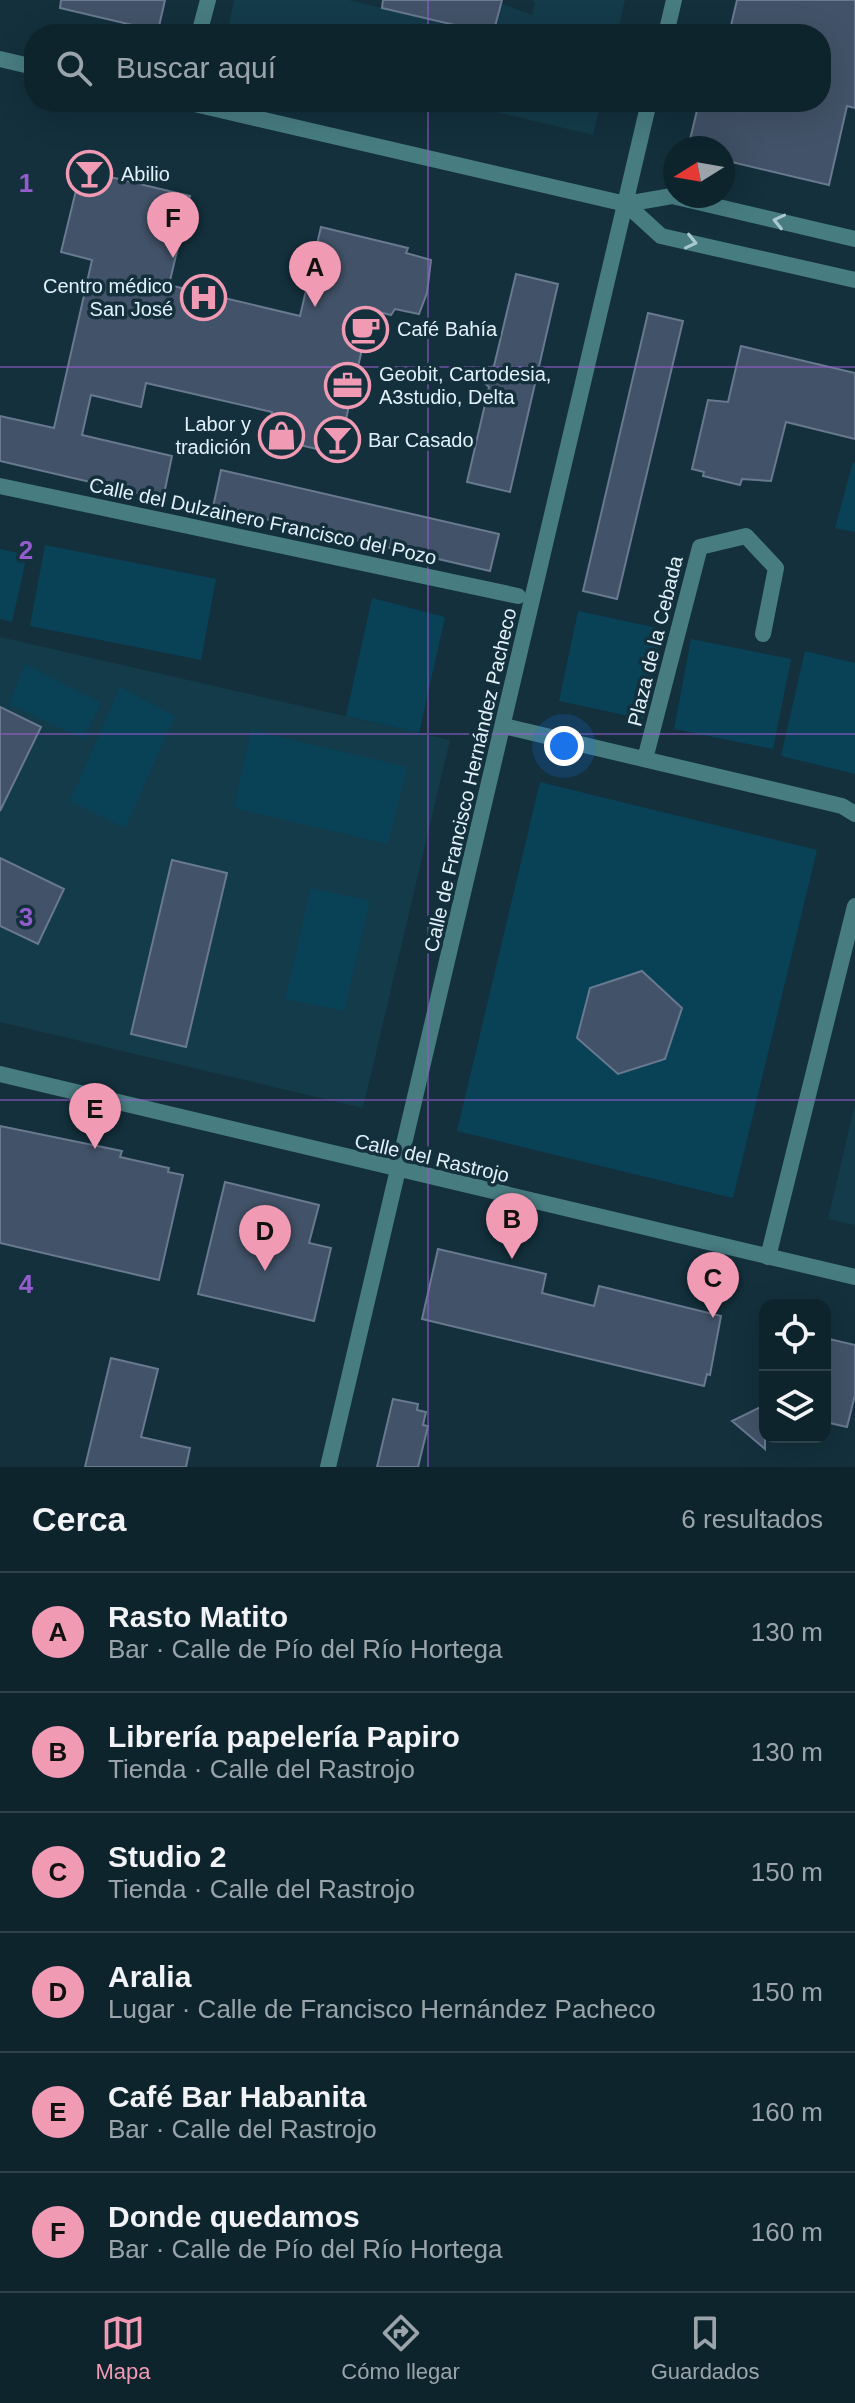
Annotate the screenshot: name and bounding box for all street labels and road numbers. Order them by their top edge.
street label: Calle del Dulzainero Francisco del Pozo [87,473,439,569]
street label: Plaza de la Cebada [623,553,687,728]
street label: Calle de Francisco Hernández Pacheco [420,606,520,954]
street label: Calle del Rastrojo [353,1130,511,1186]

